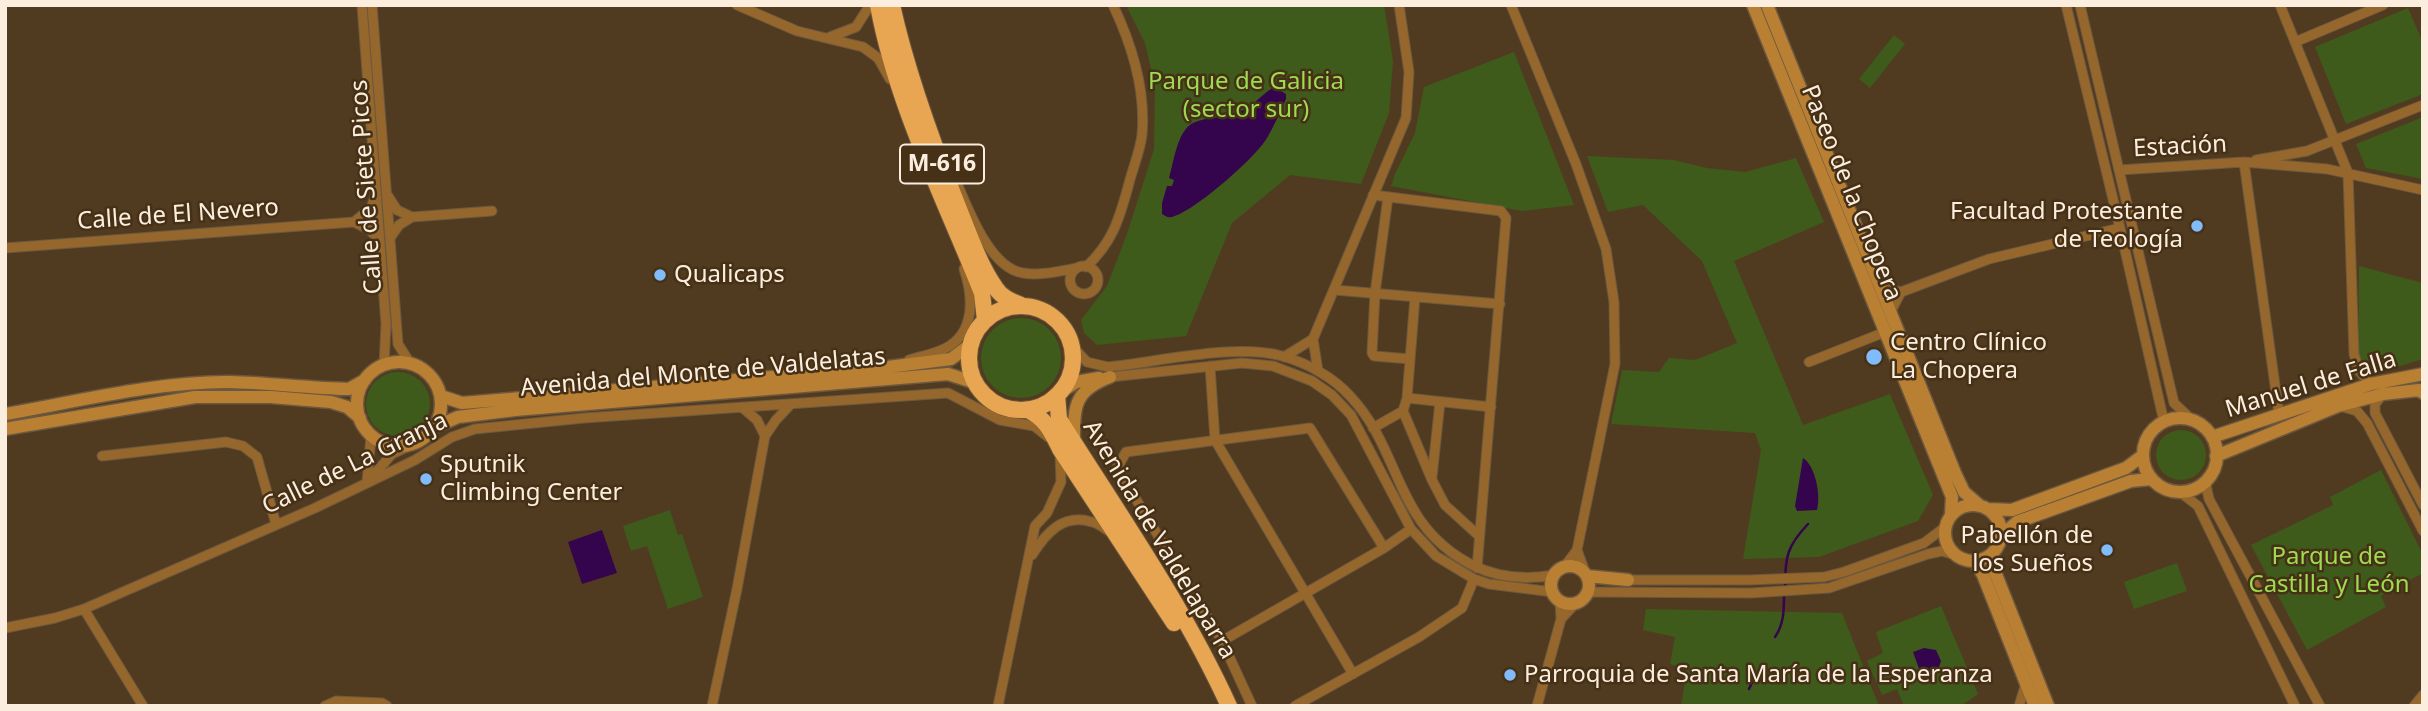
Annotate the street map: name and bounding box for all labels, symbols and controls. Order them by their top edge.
park label: Parque de Galicia (sector sur) [1148,68,1344,124]
street label: Calle de Siete Picos [345,79,389,295]
street label: Paseo de la Chopera [1795,81,1907,305]
street label: Estación [2132,130,2228,164]
road number: M-616 [900,144,984,183]
street label: Calle de El Nevero [76,194,280,236]
place label: Facultad Protestante de Teología [1950,198,2183,254]
marker: Facultad Protestante de Teología [2189,218,2205,234]
place label: Qualicaps [674,261,785,289]
marker: Qualicaps [652,267,668,283]
place label: Centro Clínico La Chopera [1890,329,2047,385]
street label: Avenida del Monte de Valdelatas [519,343,887,403]
street label: Manuel de Falla [2222,345,2400,425]
marker: Centro Clínico La Chopera [1864,347,1884,367]
street label: Calle de La Granja [258,407,452,521]
street label: Avenida de Valdelaparra [1076,415,1242,665]
place label: Sputnik Climbing Center [440,451,622,507]
marker: Sputnik Climbing Center [418,471,434,487]
place label: Pabellón de los Sueños [1960,522,2093,578]
marker: Pabellón de los Sueños [2099,542,2115,558]
park label: Parque de Castilla y León [2248,543,2410,599]
place label: Parroquia de Santa María de la Esperanza [1524,661,1993,689]
marker: Parroquia de Santa María de la Esperanza [1502,667,1518,683]

